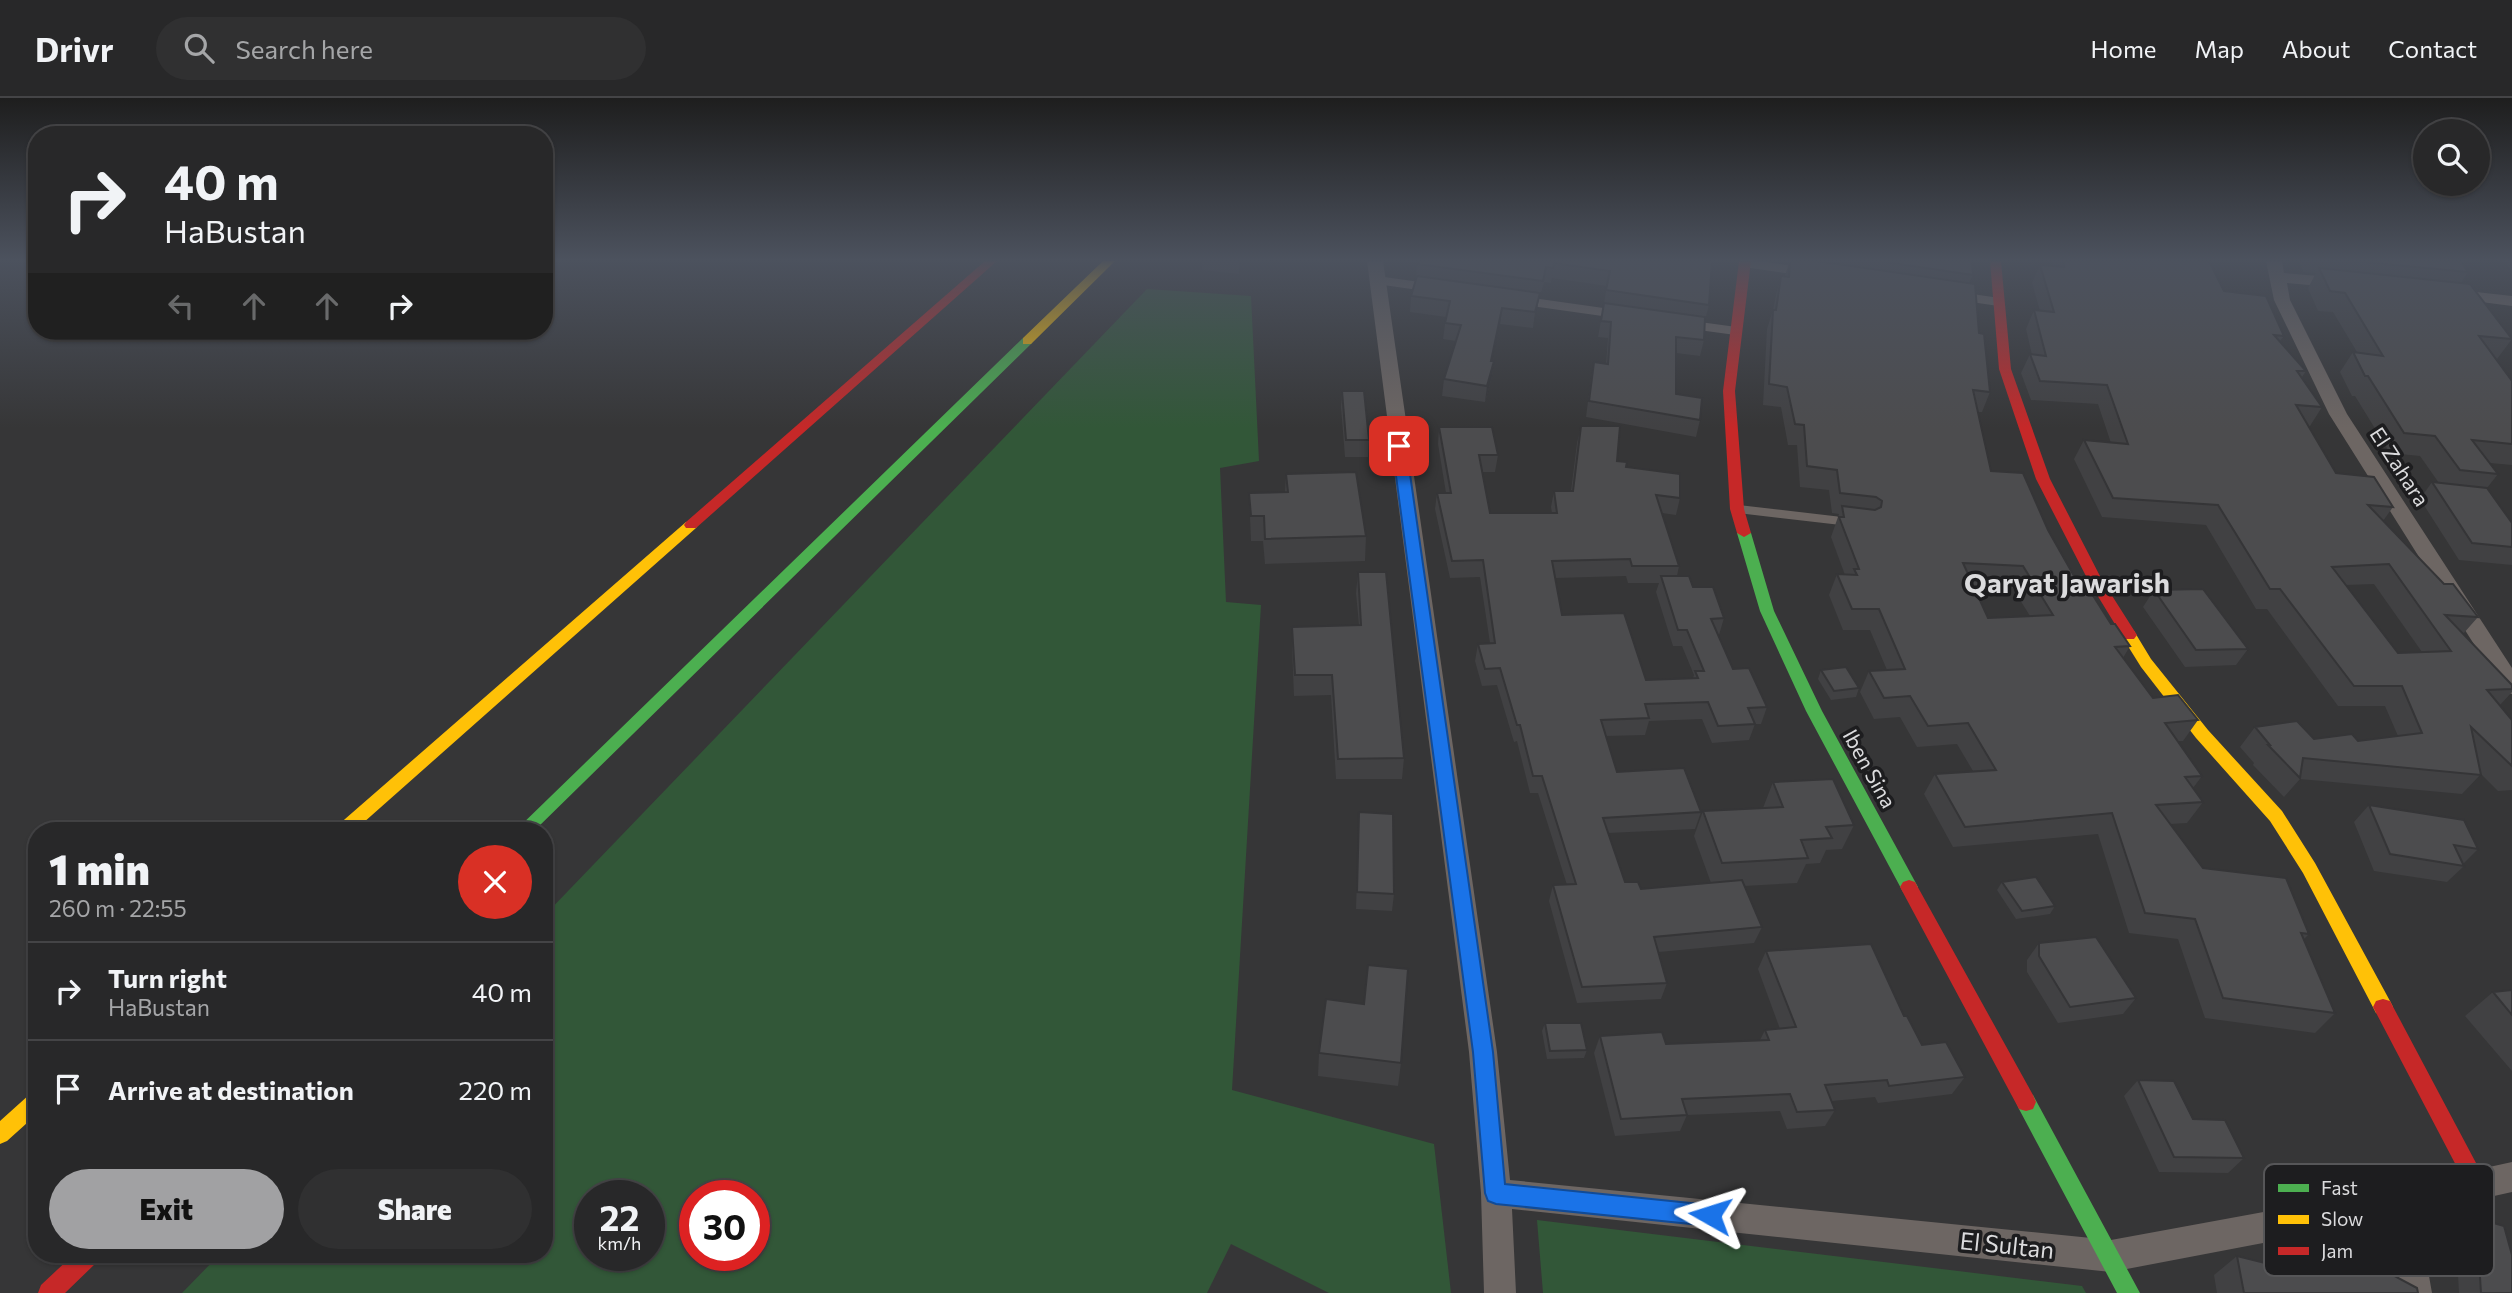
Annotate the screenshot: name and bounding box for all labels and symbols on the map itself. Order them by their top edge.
pin [1369,416,1429,476]
street label: El Zahara [2366,422,2435,510]
district label: Qaryat Jawarish [1964,565,2170,599]
street label: Iben Sina [1838,725,1902,812]
legend [2264,1164,2494,1276]
text: Fast [2321,1176,2358,1199]
position arrow [1673,1178,1747,1252]
speed limit sign: 30 [679,1180,770,1271]
text: Slow [2321,1207,2363,1230]
street label: El Sultan [1959,1225,2056,1264]
text: Jam [2321,1239,2353,1262]

